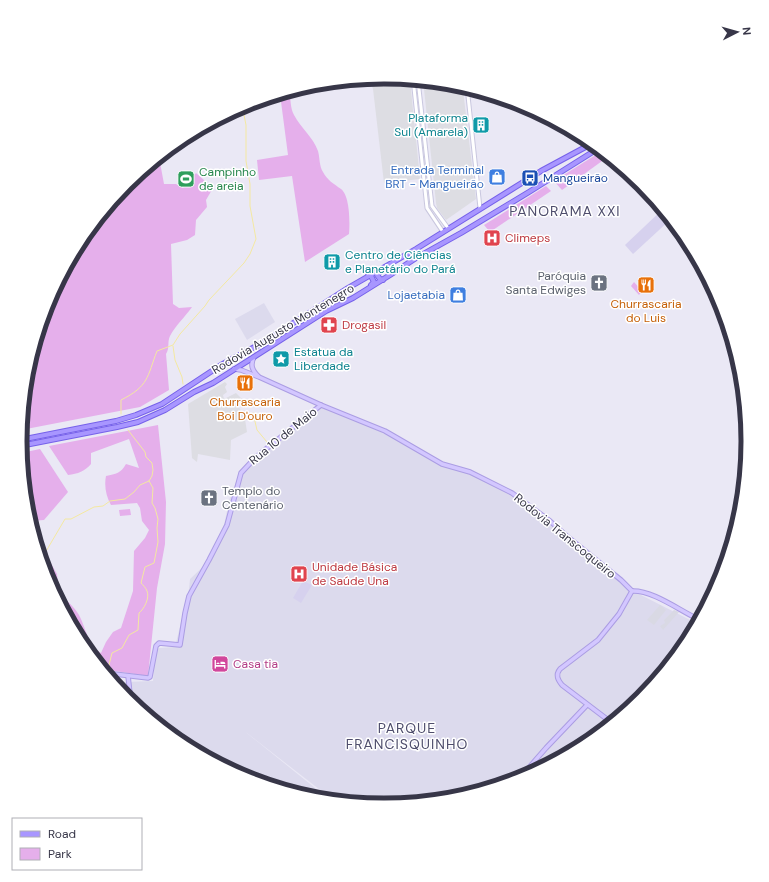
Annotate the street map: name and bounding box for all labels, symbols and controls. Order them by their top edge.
north arrow [717,12,757,52]
text: N [740,26,754,36]
place label: Plataforma Sul (Amarela) [394,110,468,140]
building icon: Plataforma Sul (Amarela) [471,115,491,135]
place label: Entrada Terminal BRT - Mangueirão [385,162,484,192]
place label: Campinho de areia [199,164,256,194]
shop icon: Entrada Terminal BRT - Mangueirão [487,167,507,187]
bus stop icon: Mangueirão [520,168,540,188]
sports icon: Campinho de areia [176,169,196,189]
place label: Mangueirão [543,170,608,186]
district label: PANORAMA XXI [509,202,621,220]
hospital icon: Climeps [482,228,502,248]
place label: Climeps [505,230,550,246]
place label: Centro de Ciências e Planetário do Pará [345,247,456,277]
building icon: Centro de Ciências e Planetário do Pará [322,252,342,272]
place label: Paróquia Santa Edwiges [506,268,586,298]
church icon: Paróquia Santa Edwiges [589,273,609,293]
restaurant icon: Churrascaria do Luis [636,275,656,295]
street label: Rodovia Augusto Montenegro [209,280,357,378]
shop icon: Lojaetabia [448,285,468,305]
place label: Lojaetabia [388,287,445,303]
place label: Churrascaria do Luis [610,296,682,326]
pharmacy icon: Drogasil [319,315,339,335]
place label: Drogasil [342,317,386,333]
place label: Estatua da Liberdade [294,344,353,374]
place icon: Estatua da Liberdade [271,349,291,369]
restaurant icon: Churrascaria Boi D'ouro [235,373,255,393]
place label: Churrascaria Boi D'ouro [209,394,281,424]
street label: Rua 10 de Maio [246,404,320,468]
place label: Templo do Centenário [222,483,284,513]
church icon: Templo do Centenário [199,488,219,508]
street label: Rodovia Transcoqueiro [511,490,619,582]
place label: Unidade Básica de Saúde Una [312,559,397,589]
hospital icon: Unidade Básica de Saúde Una [289,564,309,584]
hotel icon: Casa tia [210,654,230,674]
place label: Casa tia [233,656,278,672]
district label: PARQUE FRANCISQUINHO [346,719,468,753]
legend [12,818,142,870]
text: Road [48,826,76,842]
text: Park [48,846,72,862]

